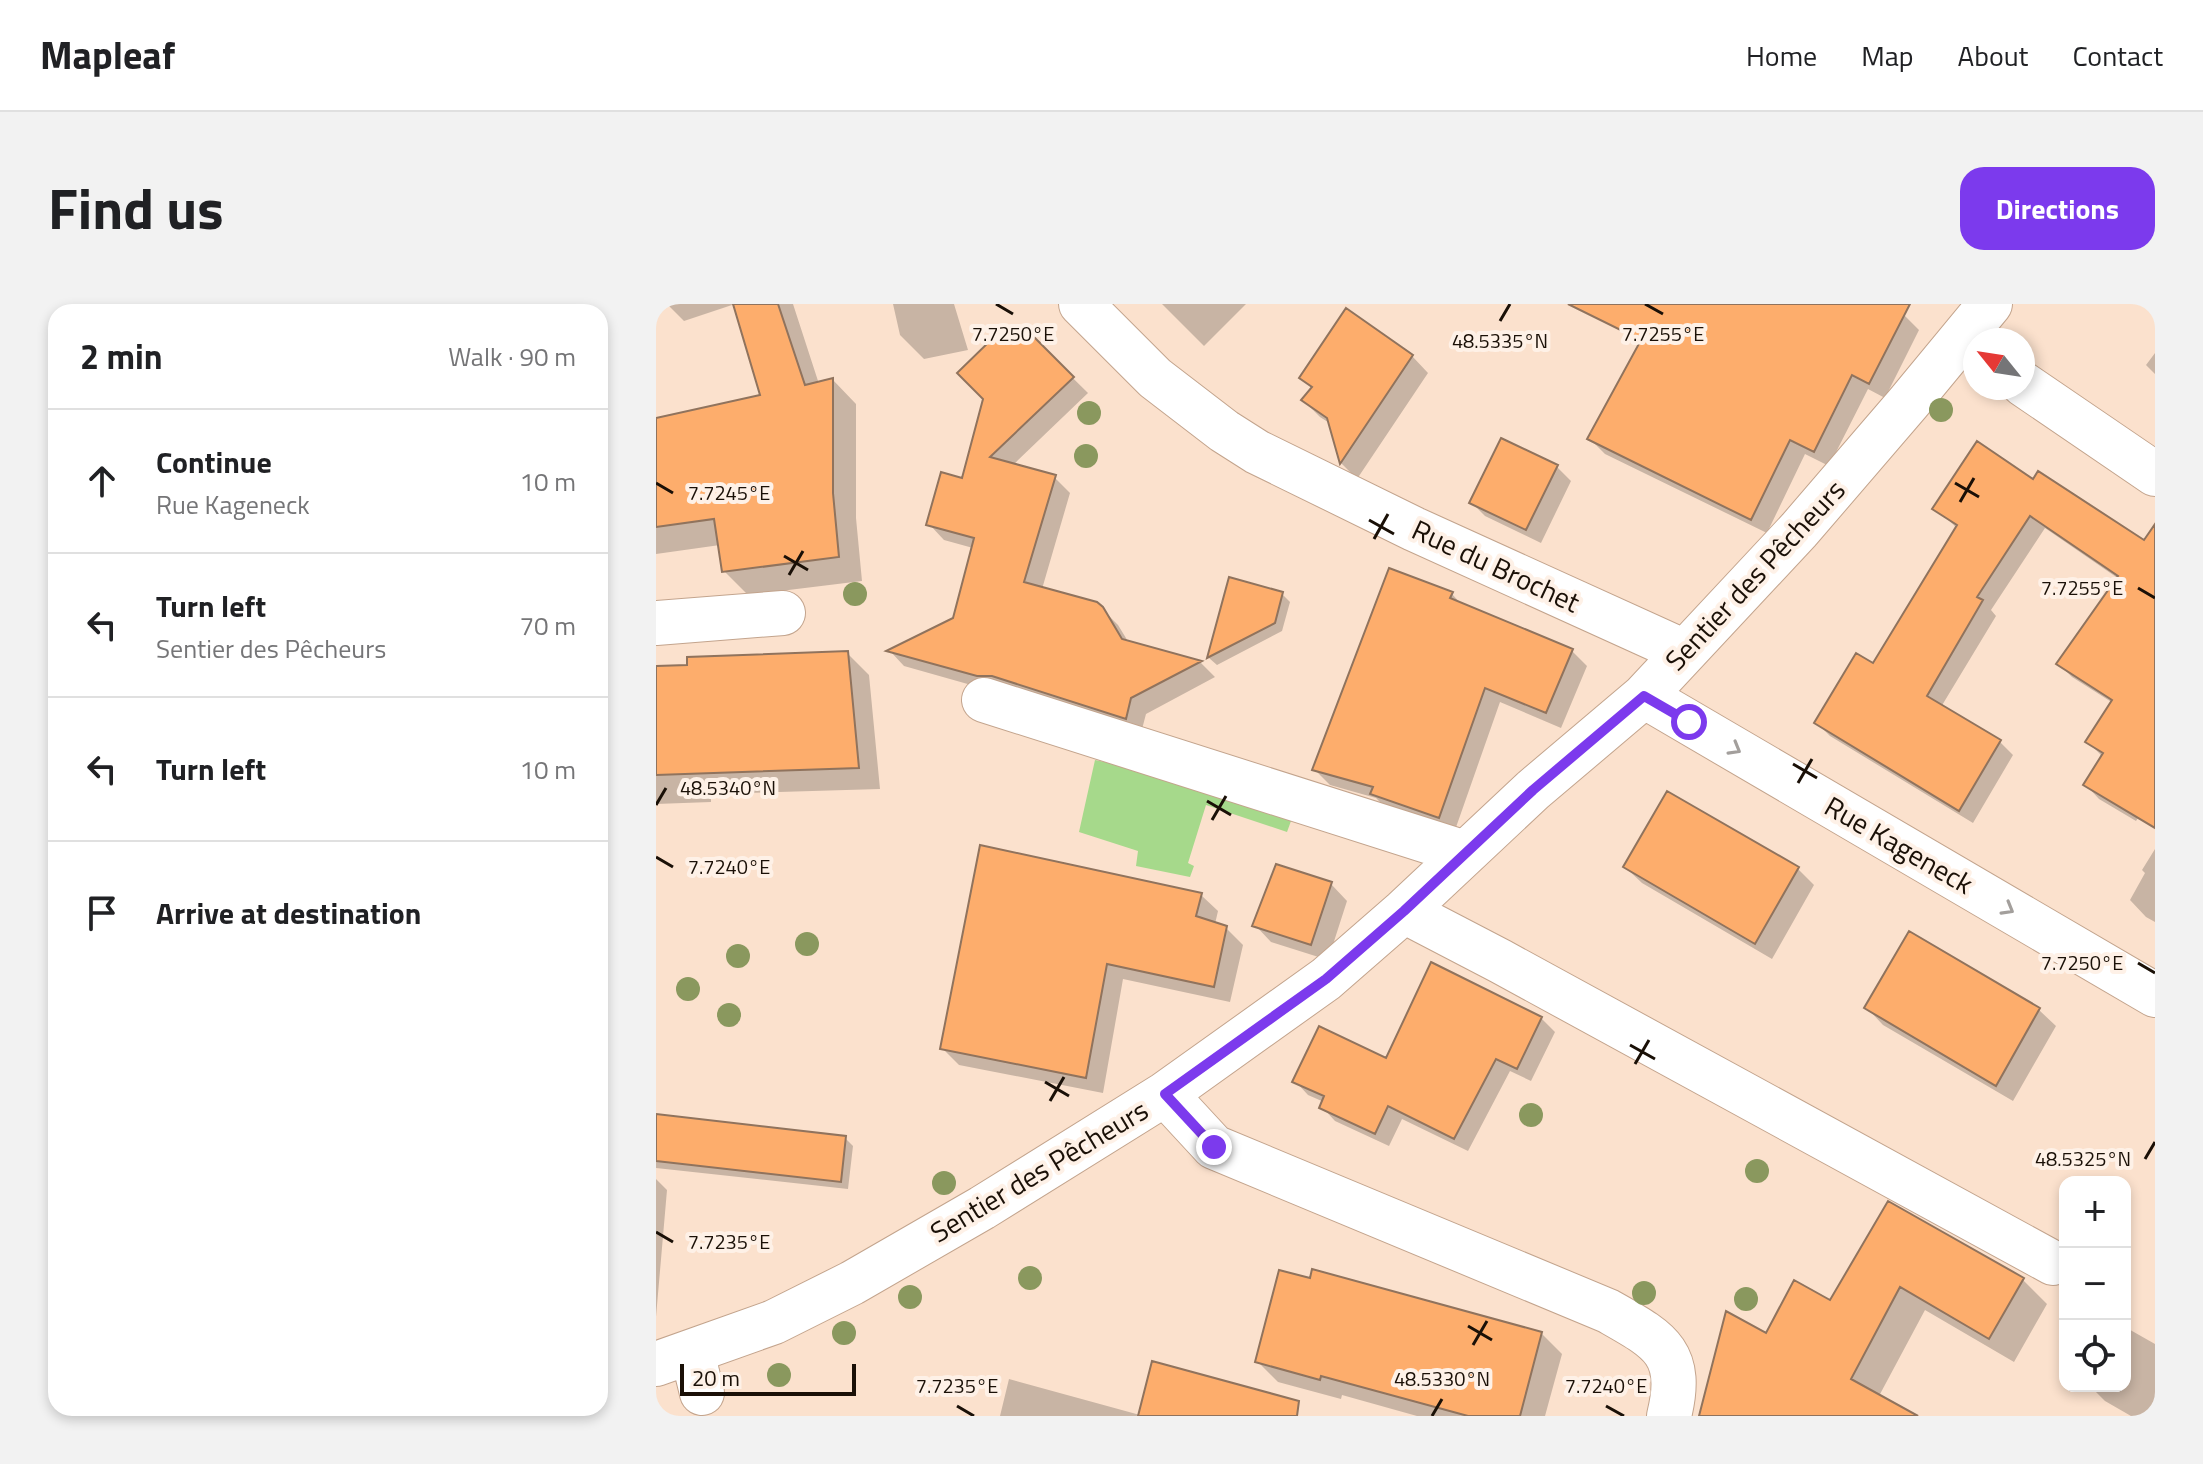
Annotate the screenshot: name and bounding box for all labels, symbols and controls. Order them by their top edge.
text: Mapleaf [40,26,175,84]
text: Home [1746,34,1817,77]
text: Map [1861,34,1914,77]
text: About [1958,34,2028,77]
text: Contact [2072,34,2163,77]
text: Find us [48,166,224,251]
button: Directions [1960,167,2155,250]
text: 7.7250°E [972,318,1054,349]
text: 7.7255°E [1622,318,1704,349]
text: 48.5335°N [1452,325,1548,356]
north arrow [1963,328,2035,400]
text: 2 min [80,330,163,382]
text: Walk · 90 m [448,337,576,376]
text: Continue [156,439,272,485]
icon: ahead [80,459,124,503]
text: 10 m [519,462,576,501]
street label: Sentier des Pêcheurs [1654,469,1855,680]
text: 7.7245°E [688,477,770,508]
text: Rue Kageneck [156,485,310,524]
street label: Rue du Brochet [1405,508,1587,623]
text: 7.7255°E [2041,572,2123,603]
text: Turn left [156,583,266,629]
icon: left [80,603,124,647]
text: 70 m [519,606,576,645]
text: Sentier des Pêcheurs [156,629,386,668]
route start [1671,704,1707,740]
one-way arrow [1726,739,1741,755]
text: Turn left [156,746,266,792]
icon: left [80,747,124,791]
text: 10 m [519,750,576,789]
text: 48.5340°N [680,772,776,803]
street label: Rue Kageneck [1817,785,1982,905]
text: 7.7240°E [688,851,770,882]
text: Arrive at destination [156,890,421,936]
icon: arrive [80,891,124,935]
one-way arrow [1999,899,2014,915]
text: 7.7250°E [2041,947,2123,978]
street label: Sentier des Pêcheurs [921,1088,1156,1253]
route end [1196,1129,1232,1165]
text: 48.5325°N [2035,1143,2131,1174]
map controls [2059,1176,2131,1392]
button: + [2059,1176,2131,1248]
text: 7.7235°E [688,1226,770,1257]
button: − [2059,1248,2131,1320]
button: locate [2059,1320,2131,1392]
scale bar [680,1360,856,1396]
text: 20 m [692,1361,740,1395]
text: 48.5330°N [1394,1363,1490,1394]
text: 7.7235°E [916,1370,998,1401]
text: 7.7240°E [1565,1370,1647,1401]

